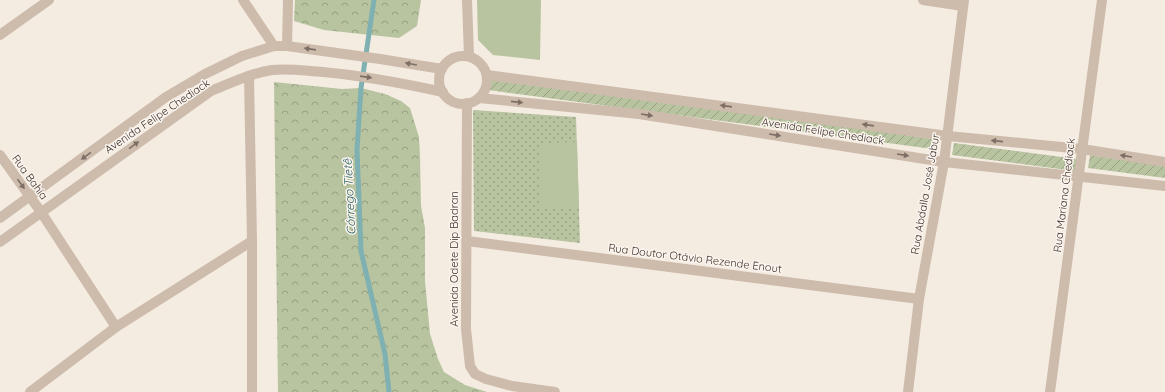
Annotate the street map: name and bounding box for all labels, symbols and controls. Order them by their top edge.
one-way arrow [304,46,316,52]
one-way arrow [405,61,417,67]
one-way arrow [360,74,372,80]
street label: Avenida Felipe Chediack [102,76,212,156]
one-way arrow [511,99,523,105]
one-way arrow [720,103,732,109]
one-way arrow [641,112,653,118]
street label: Avenida Felipe Chediack [761,114,885,148]
one-way arrow [862,122,874,128]
one-way arrow [769,132,781,138]
street label: Rua Abdalla José Jabur [907,132,943,256]
street label: Rua Mariana Chediack [1050,137,1078,253]
one-way arrow [991,138,1003,144]
one-way arrow [129,142,139,150]
street label: Rua Bahia [9,152,51,202]
one-way arrow [81,152,91,160]
one-way arrow [897,153,910,159]
one-way arrow [1120,153,1133,159]
water label: Córrego Tietê [339,157,358,235]
one-way arrow [16,178,25,189]
street label: Avenida Odete Dip Badran [447,191,461,327]
street label: Rua Doutor Otávio Rezende Enout [608,240,783,276]

